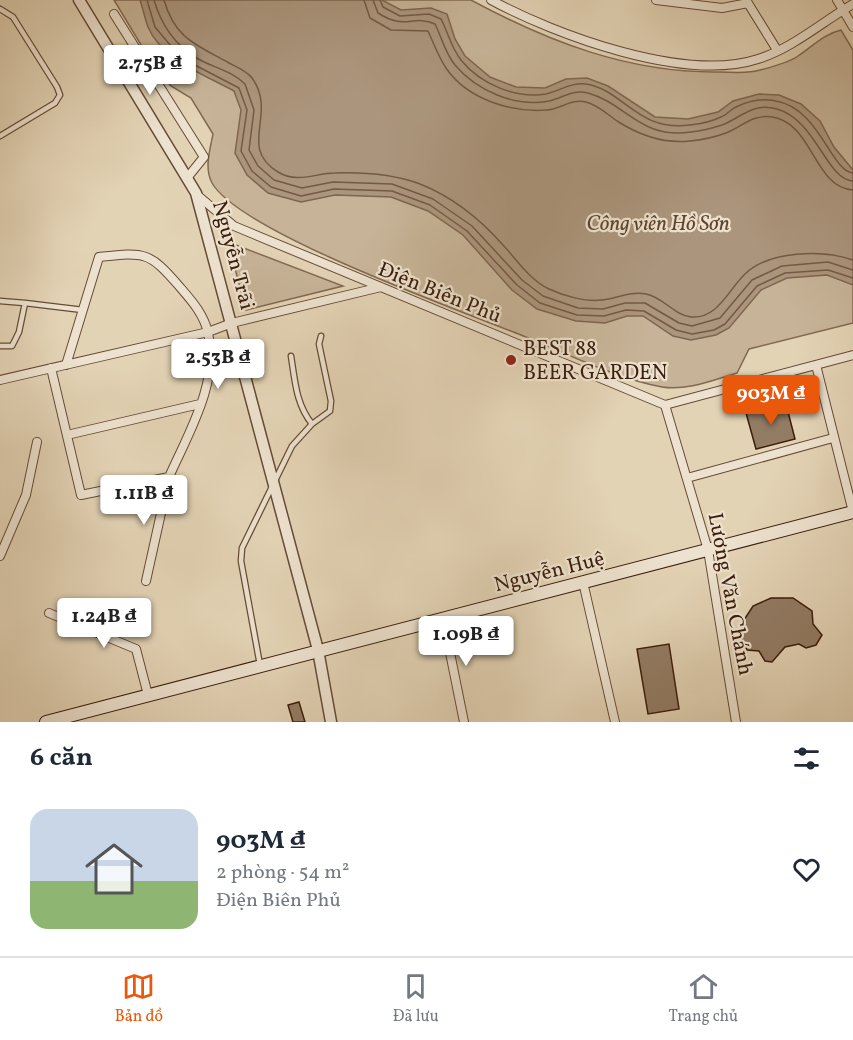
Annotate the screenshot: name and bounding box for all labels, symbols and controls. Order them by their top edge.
pin: 2.75B ₫ [95,45,205,96]
text: 2.75B ₫ [118,50,182,78]
street label: Nguyễn Trãi [204,198,261,313]
park label: Công viên Hồ Sơn [586,210,730,239]
street label: Điện Biên Phủ [373,255,506,331]
place label: BEST 88 BEER GARDEN [523,335,667,388]
pin: 2.53B ₫ [163,339,273,390]
text: 2.53B ₫ [185,344,251,372]
marker: BEST 88 BEER GARDEN [504,353,518,367]
pin: 903M ₫ [722,375,820,426]
text: 903M ₫ [736,380,806,408]
pin: 1.11B ₫ [89,475,199,526]
text: 1.11B ₫ [114,480,174,508]
street label: Lương Văn Chánh [700,511,759,678]
street label: Nguyễn Huệ [491,545,608,600]
pin: 1.24B ₫ [49,598,159,649]
text: 1.24B ₫ [71,603,137,631]
pin: 1.09B ₫ [411,616,521,667]
text: 1.09B ₫ [433,621,499,649]
text: 6 căn [30,740,93,776]
icon: filters [790,742,823,775]
text: 903M ₫ [216,823,306,859]
icon: home [78,833,150,905]
icon: heart [790,853,823,886]
text: 2 phòng · 54 m² [216,859,349,887]
text: Điện Biên Phủ [216,887,341,915]
tab: Bản đồ [115,970,163,1028]
tab: Đã lưu [393,970,439,1028]
tab: Trang chủ [669,970,738,1028]

